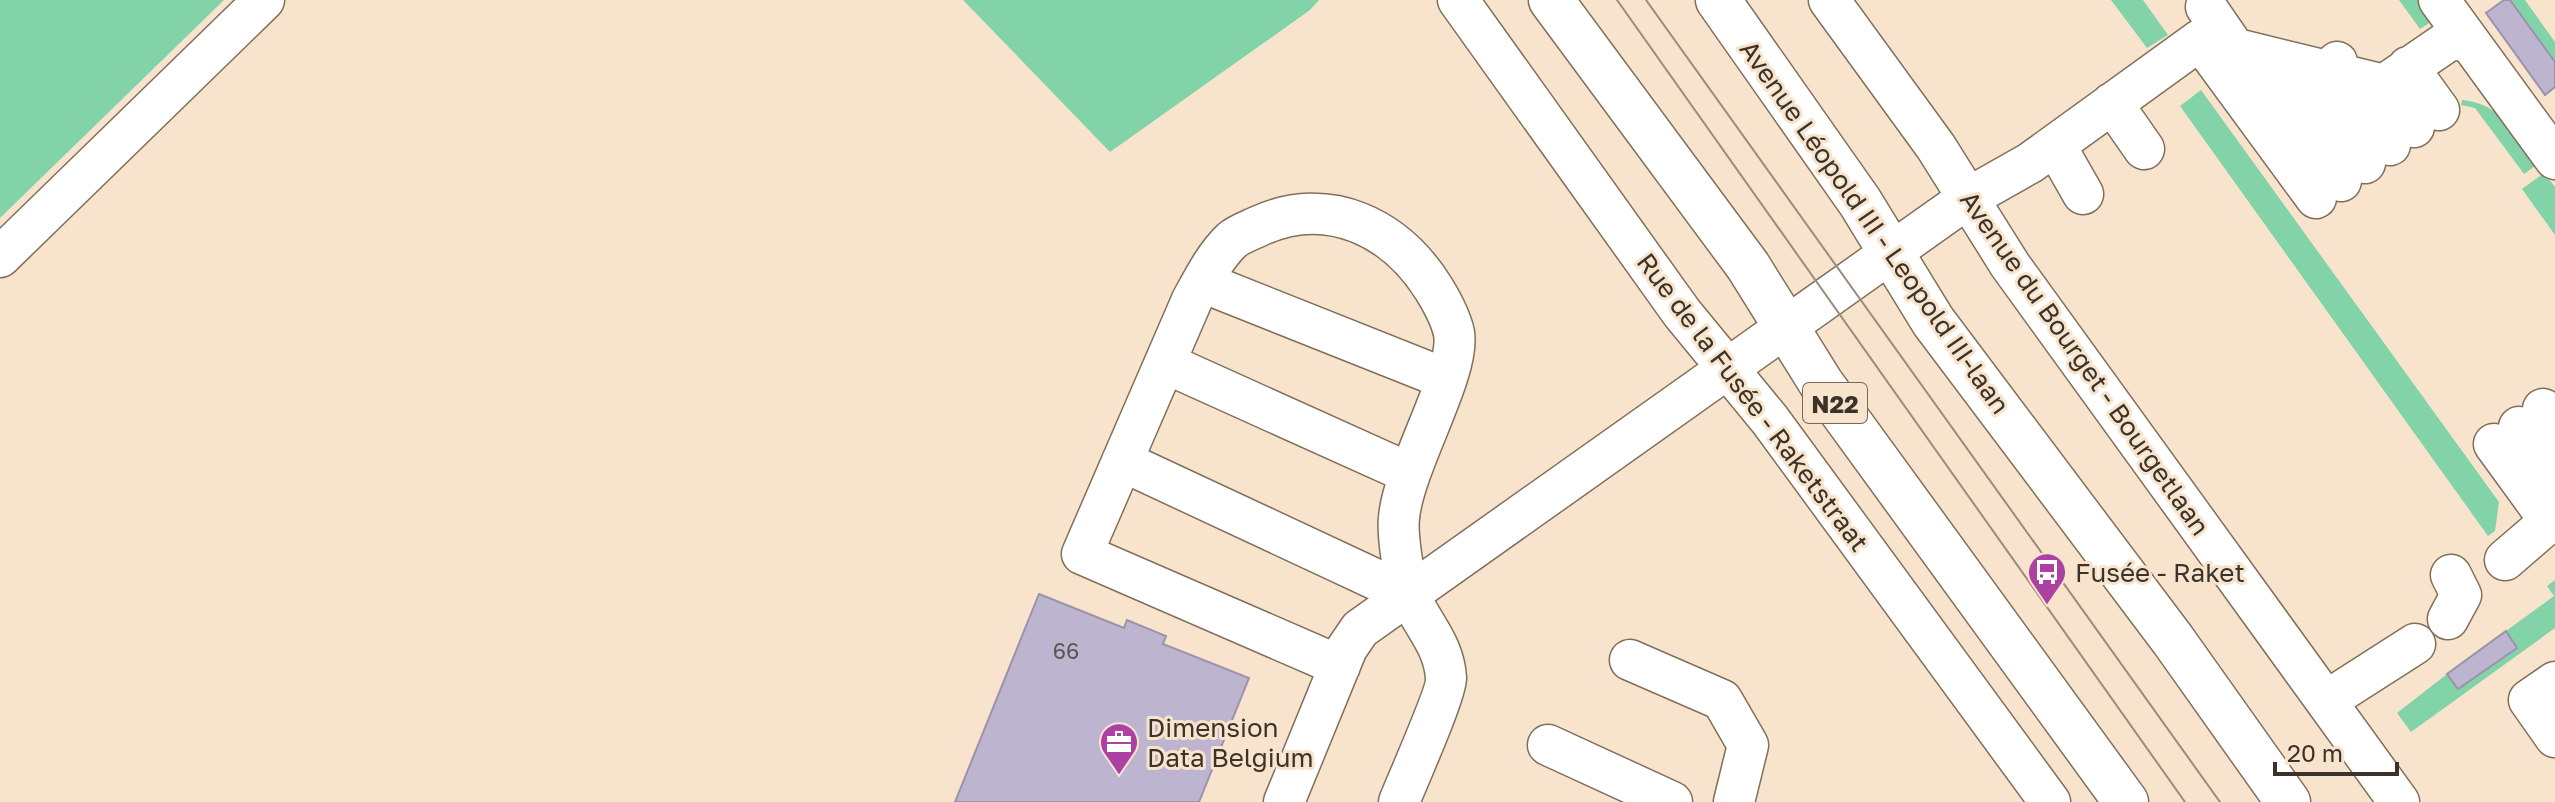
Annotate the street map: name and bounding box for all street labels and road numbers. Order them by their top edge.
street label: Avenue Léopold III - Leopold III-laan [1734,34,2016,420]
street label: Avenue du Bourget - Bourgetlaan [1954,185,2216,541]
street label: Rue de la Fusée - Raketstraat [1631,247,1875,557]
road number: N22 [1803,383,1867,423]

